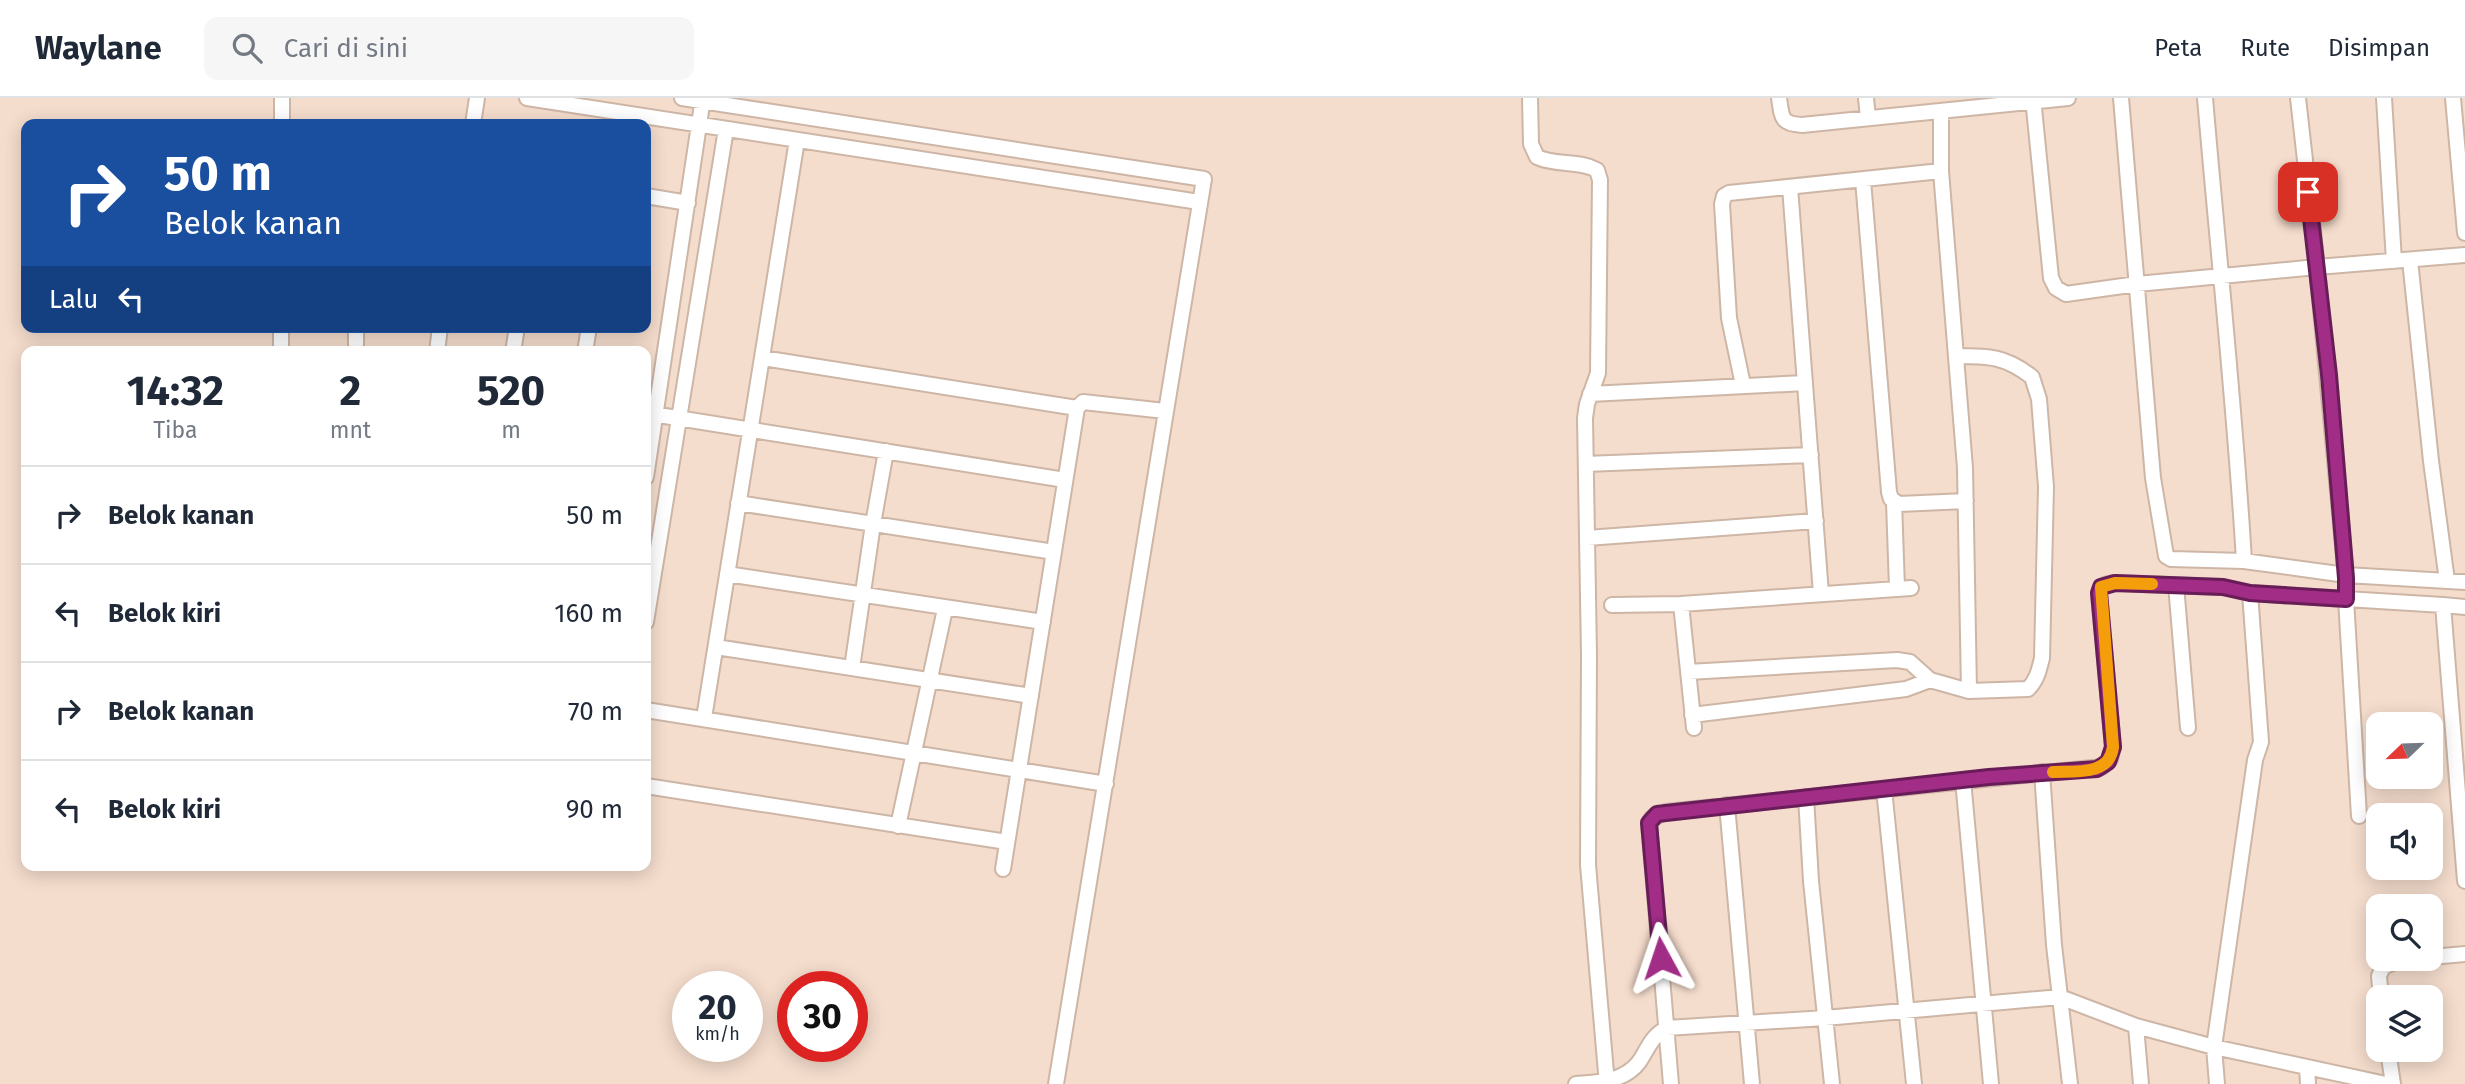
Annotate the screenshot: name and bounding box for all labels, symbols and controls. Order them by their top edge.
search box [204,17,694,80]
text: Waylane [35,28,162,68]
icon: search [228,29,266,67]
text: Cari di sini [284,33,408,64]
text: Peta [2154,34,2202,62]
text: Rute [2240,34,2290,62]
text: Disimpan [2328,34,2430,62]
text: 50 m [164,144,272,203]
icon: right [49,147,140,238]
pin [2278,162,2338,222]
icon: arrive [2289,173,2327,211]
text: Belok kanan [164,204,342,242]
icon: left [112,280,150,318]
text: Lalu [49,284,98,315]
text: 14:32 [127,366,224,416]
text: 2 [340,366,361,416]
text: 520 [477,366,545,416]
text: Tiba [153,416,198,444]
text: mnt [330,416,371,444]
text: m [501,416,521,444]
icon: right [49,496,87,534]
text: Belok kanan [108,500,254,531]
text: 50 m [566,500,623,531]
icon: left [49,594,87,632]
text: Belok kiri [108,598,221,629]
text: 160 m [554,598,623,629]
icon: right [49,692,87,730]
text: Belok kanan [108,696,254,727]
text: 70 m [568,696,623,727]
north arrow [2366,712,2443,789]
map controls [2366,712,2443,1062]
icon: left [49,790,87,828]
text: Belok kiri [108,794,221,825]
text: 90 m [566,794,623,825]
button: sound [2366,803,2443,880]
button: search [2366,894,2443,971]
position arrow [1624,921,1698,995]
speed limit sign: 30 [777,971,868,1062]
button: layers [2366,985,2443,1062]
text: 20 [698,986,737,1028]
text: km/h [695,1023,740,1045]

